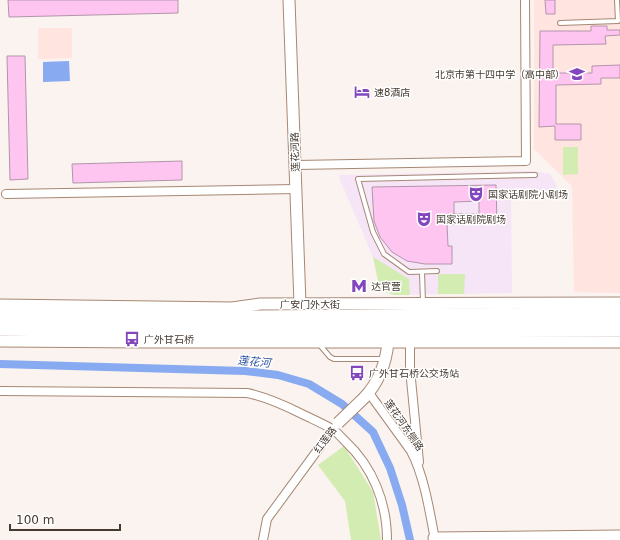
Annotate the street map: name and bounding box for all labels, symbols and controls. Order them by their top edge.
school or university icon: 北京市第十四中学（高中部） [568,65,586,83]
place label: 北京市第十四中学（高中部） [435,69,565,80]
hotel icon: 速8酒店 [353,83,371,101]
place label: 速8酒店 [374,87,410,98]
street label: 莲花河路 [289,132,301,172]
theatre icon: 国家话剧院小剧场 [467,185,485,203]
place label: 国家话剧院小剧场 [488,189,568,200]
theatre icon: 国家话剧院剧场 [415,210,433,228]
place label: 国家话剧院剧场 [436,214,506,225]
metro station icon: 达官营 [350,277,368,295]
place label: 达官营 [371,281,401,292]
street label: 广安门外大街 [280,299,340,310]
bus stop icon: 广外甘石桥 [123,330,141,348]
place label: 广外甘石桥 [144,334,194,345]
water label: 莲花河 [237,354,273,370]
bus stop icon: 广外甘石桥公交场站 [348,364,366,382]
place label: 广外甘石桥公交场站 [369,368,459,379]
street label: 莲花河东侧路 [382,397,426,453]
street label: 红莲路 [312,425,338,455]
scale bar [10,506,120,532]
text: 100 m [16,513,54,527]

